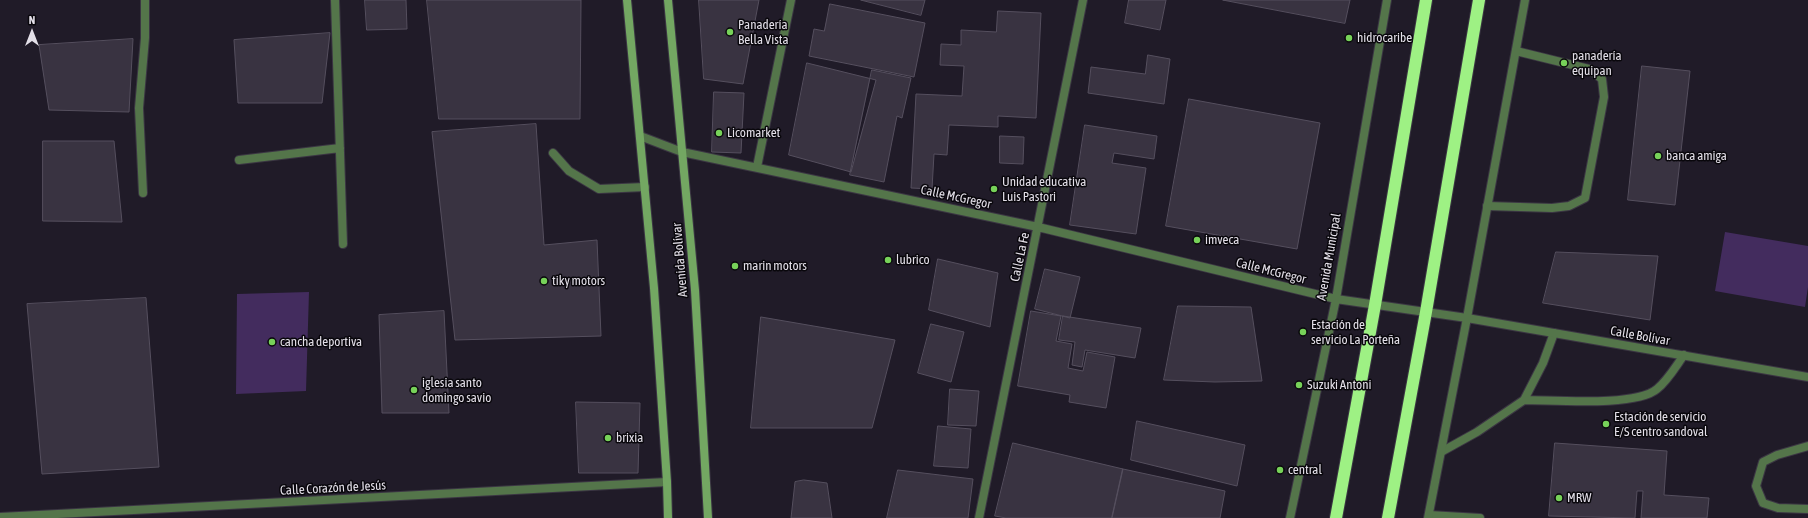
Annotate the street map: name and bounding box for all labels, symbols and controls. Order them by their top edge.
north arrow [12,12,52,52]
text: N [29,14,35,26]
place label: Panadería Bella Vista [738,17,789,48]
marker: Panadería Bella Vista [725,27,735,37]
place label: hidrocaribe [1357,30,1412,46]
marker: hidrocaribe [1344,33,1354,43]
place label: panadería equipan [1572,48,1621,79]
marker: panadería equipan [1559,58,1569,68]
place label: Licomarket [727,125,780,141]
marker: Licomarket [714,128,724,138]
place label: banca amiga [1666,148,1727,164]
marker: banca amiga [1653,151,1663,161]
place label: Unidad educativa Luis Pastori [1002,174,1086,205]
street label: Calle McGregor [919,182,993,212]
marker: Unidad educativa Luis Pastori [989,184,999,194]
street label: Avenida Municipal [1314,212,1344,302]
street label: Avenida Bolívar [669,222,691,298]
street label: Calle La Fe [1007,231,1033,283]
place label: imveca [1205,232,1239,248]
marker: imveca [1192,235,1202,245]
place label: lubrico [896,252,930,268]
marker: lubrico [883,255,893,265]
street label: Calle McGregor [1234,255,1308,287]
place label: marin motors [743,258,807,274]
marker: marin motors [730,261,740,271]
place label: tiky motors [552,273,605,289]
marker: tiky motors [539,276,549,286]
place label: Estación de servicio La Porteña [1311,317,1400,348]
street label: Calle Bolívar [1609,323,1671,349]
marker: Estación de servicio La Porteña [1298,327,1308,337]
place label: cancha deportiva [280,334,362,350]
marker: cancha deportiva [267,337,277,347]
place label: iglesia santo domingo savio [422,375,491,406]
place label: Suzuki Antoni [1307,377,1371,393]
marker: Suzuki Antoni [1294,380,1304,390]
marker: iglesia santo domingo savio [409,385,419,395]
place label: Estación de servicio E/S centro sandoval [1614,409,1707,440]
marker: Estación de servicio E/S centro sandoval [1601,419,1611,429]
place label: brixia [616,430,643,446]
marker: brixia [603,433,613,443]
place label: central [1288,462,1322,478]
marker: central [1275,465,1285,475]
street label: Calle Corazón de Jesús [280,477,386,499]
place label: MRW [1567,490,1592,506]
marker: MRW [1554,493,1564,503]

